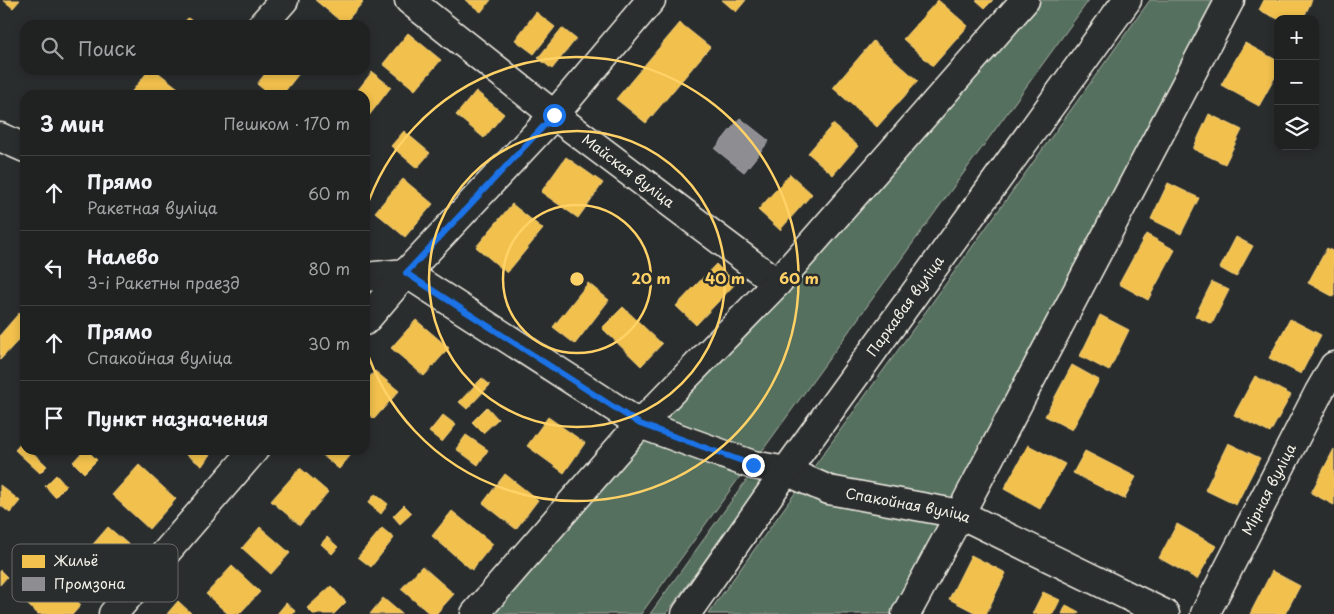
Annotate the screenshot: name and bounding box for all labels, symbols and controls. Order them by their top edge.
map controls [1274,15,1319,150]
button: + [1274,15,1319,60]
search box [20,20,370,75]
icon: search [38,34,66,62]
text: Поиск [78,34,136,62]
button: − [1274,60,1319,105]
route start [543,104,566,127]
button: layers [1274,105,1319,150]
text: 3 мин [40,107,104,139]
text: Пешком · 170 m [223,111,350,135]
street label: Майская вуліца [578,129,680,213]
text: Прямо [87,167,152,195]
icon: ahead [40,179,68,207]
text: 60 m [308,181,350,205]
text: Ракетная вуліца [87,195,218,219]
text: Налево [87,242,159,270]
street label: Паркавая вуліца [861,251,949,361]
icon: left [40,254,68,282]
text: 80 m [308,256,350,280]
text: 20 m [632,266,670,289]
text: 40 m [705,266,745,289]
text: 60 m [779,266,819,289]
text: 3-і Ракетны праезд [87,270,240,294]
centre of rings [568,270,586,288]
text: Прямо [87,317,152,345]
icon: ahead [40,329,68,357]
text: 30 m [308,331,350,355]
text: Спакойная вуліца [87,345,232,369]
icon: arrive [40,404,68,432]
text: Пункт назначения [87,404,268,432]
street label: Мірная вуліца [1236,439,1301,539]
route end [742,454,765,477]
street label: Спакойная вуліца [844,482,975,528]
legend [12,544,178,602]
text: Жильё [53,550,98,571]
text: Промзона [54,573,125,594]

